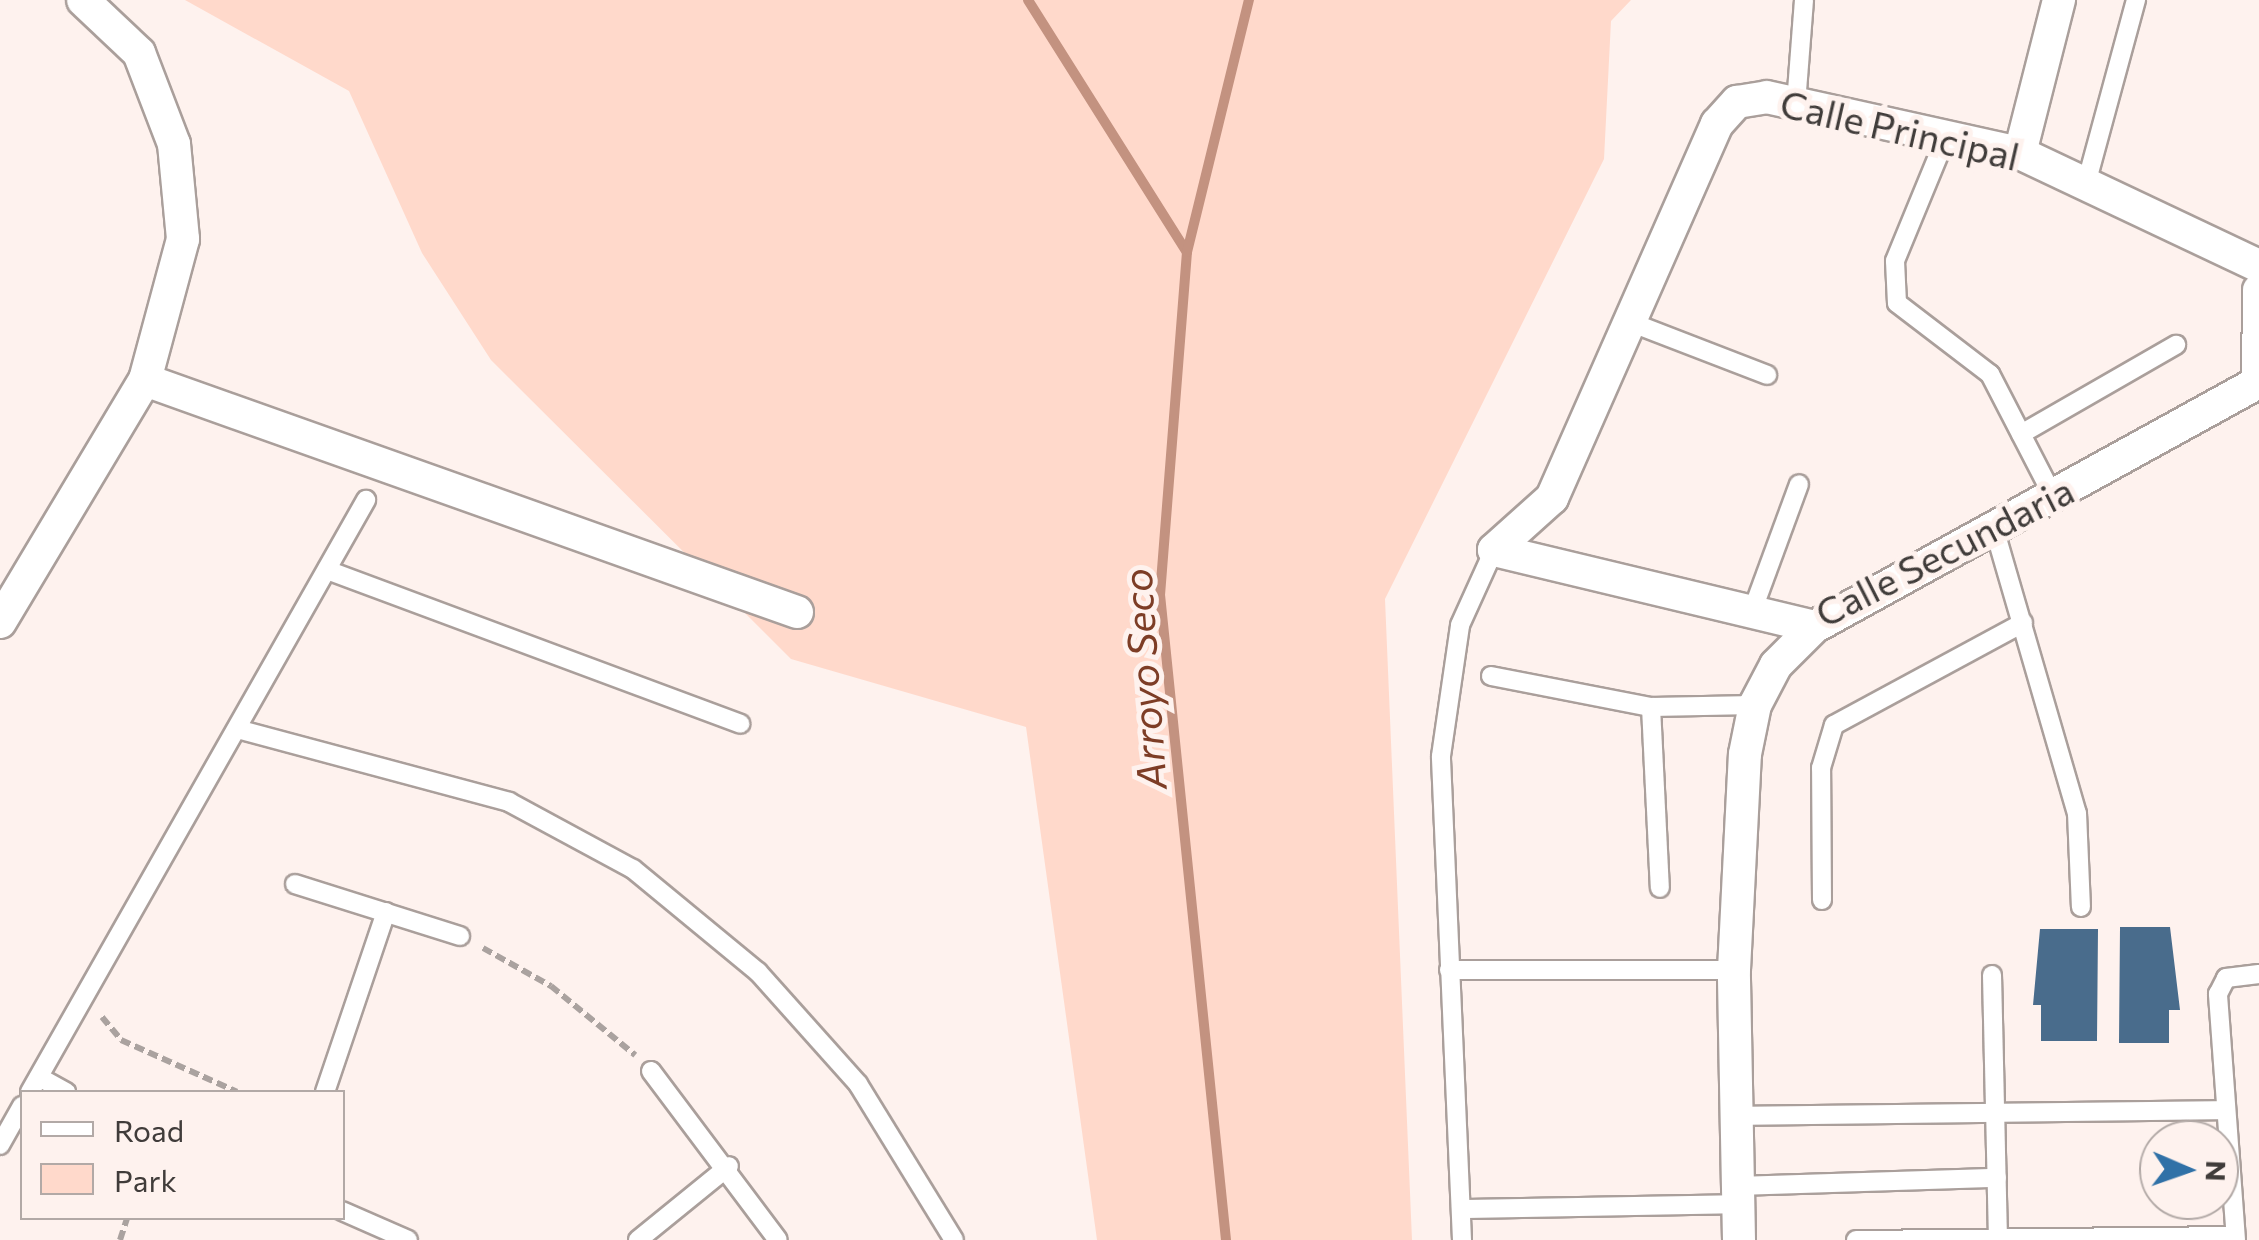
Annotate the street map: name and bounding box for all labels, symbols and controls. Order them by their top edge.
street label: Calle Principal [1776,79,2024,179]
street label: Calle Secundaria [1807,466,2081,636]
water label: Arroyo Seco [1111,567,1175,791]
legend [20,1090,345,1220]
text: Road [114,1111,184,1148]
north arrow [2139,1120,2239,1220]
text: N [2200,1160,2234,1182]
text: Park [114,1161,177,1198]

